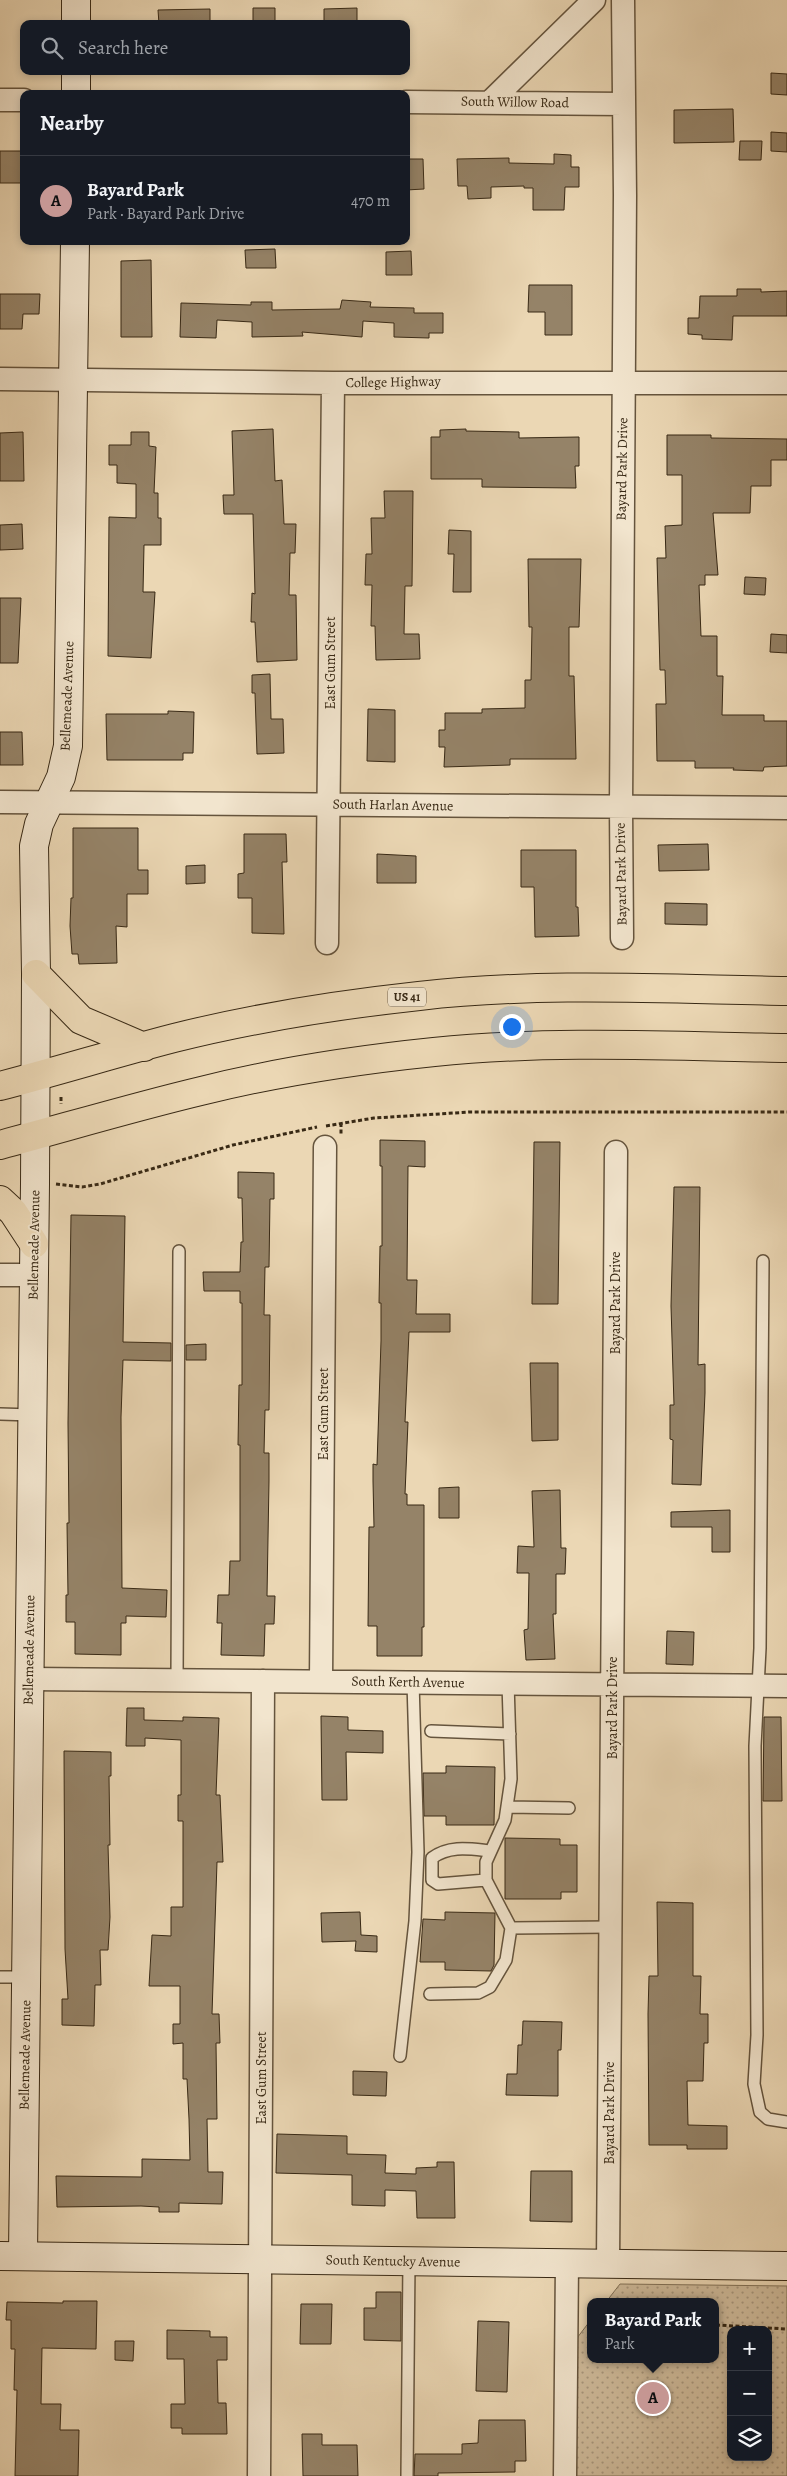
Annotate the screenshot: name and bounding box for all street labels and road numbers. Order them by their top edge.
street label: South Willow Road [461,92,570,112]
street label: College Highway [345,372,442,392]
street label: Bayard Park Drive [612,417,632,521]
street label: East Gum Street [321,616,340,710]
street label: Bellemeade Avenue [56,641,78,751]
street label: South Harlan Avenue [332,794,454,816]
street label: Bayard Park Drive [611,822,631,926]
road number: US 41 [388,988,426,1006]
street label: Bellemeade Avenue [24,1190,44,1300]
street label: Bayard Park Drive [606,1251,625,1355]
street label: East Gum Street [314,1367,333,1461]
street label: Bellemeade Avenue [19,1595,39,1705]
street label: Bayard Park Drive [603,1656,622,1760]
street label: South Kerth Avenue [351,1672,465,1692]
street label: Bellemeade Avenue [15,2000,35,2110]
street label: East Gum Street [252,2031,271,2125]
street label: Bayard Park Drive [600,2061,619,2165]
street label: South Kentucky Avenue [326,2250,460,2272]

